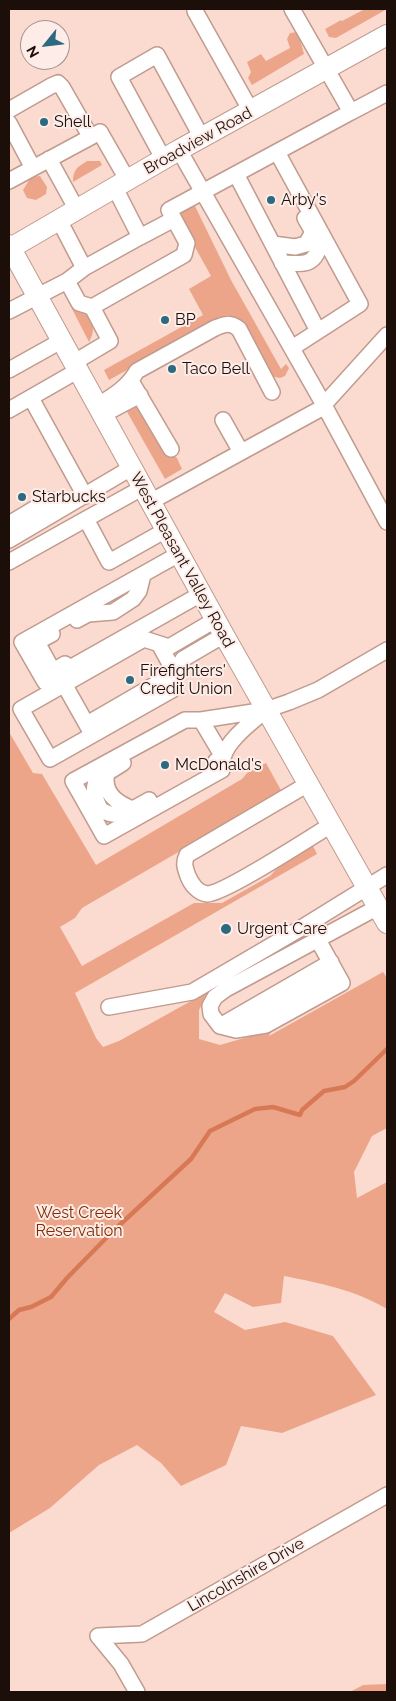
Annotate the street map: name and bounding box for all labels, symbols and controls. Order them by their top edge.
north arrow [20,20,70,70]
text: N [23,43,42,60]
street label: Broadview Road [140,103,256,179]
place label: Shell [54,112,91,132]
marker: Shell [38,116,50,128]
place label: Arby's [281,190,326,210]
marker: Arby's [265,194,277,206]
place label: BP [175,310,196,330]
marker: BP [159,314,171,326]
place label: Taco Bell [182,359,250,379]
marker: Taco Bell [166,363,178,375]
street label: West Pleasant Valley Road [126,469,238,651]
place label: Starbucks [32,487,106,507]
marker: Starbucks [16,491,28,503]
place label: Firefighters' Credit Union [140,661,232,699]
marker: Firefighters' Credit Union [124,674,136,686]
place label: McDonald's [175,755,262,775]
marker: McDonald's [159,759,171,771]
place label: Urgent Care [237,919,327,939]
marker: Urgent Care [219,922,233,936]
park label: West Creek Reservation [36,1203,122,1241]
street label: Lincolnshire Drive [184,1534,308,1616]

